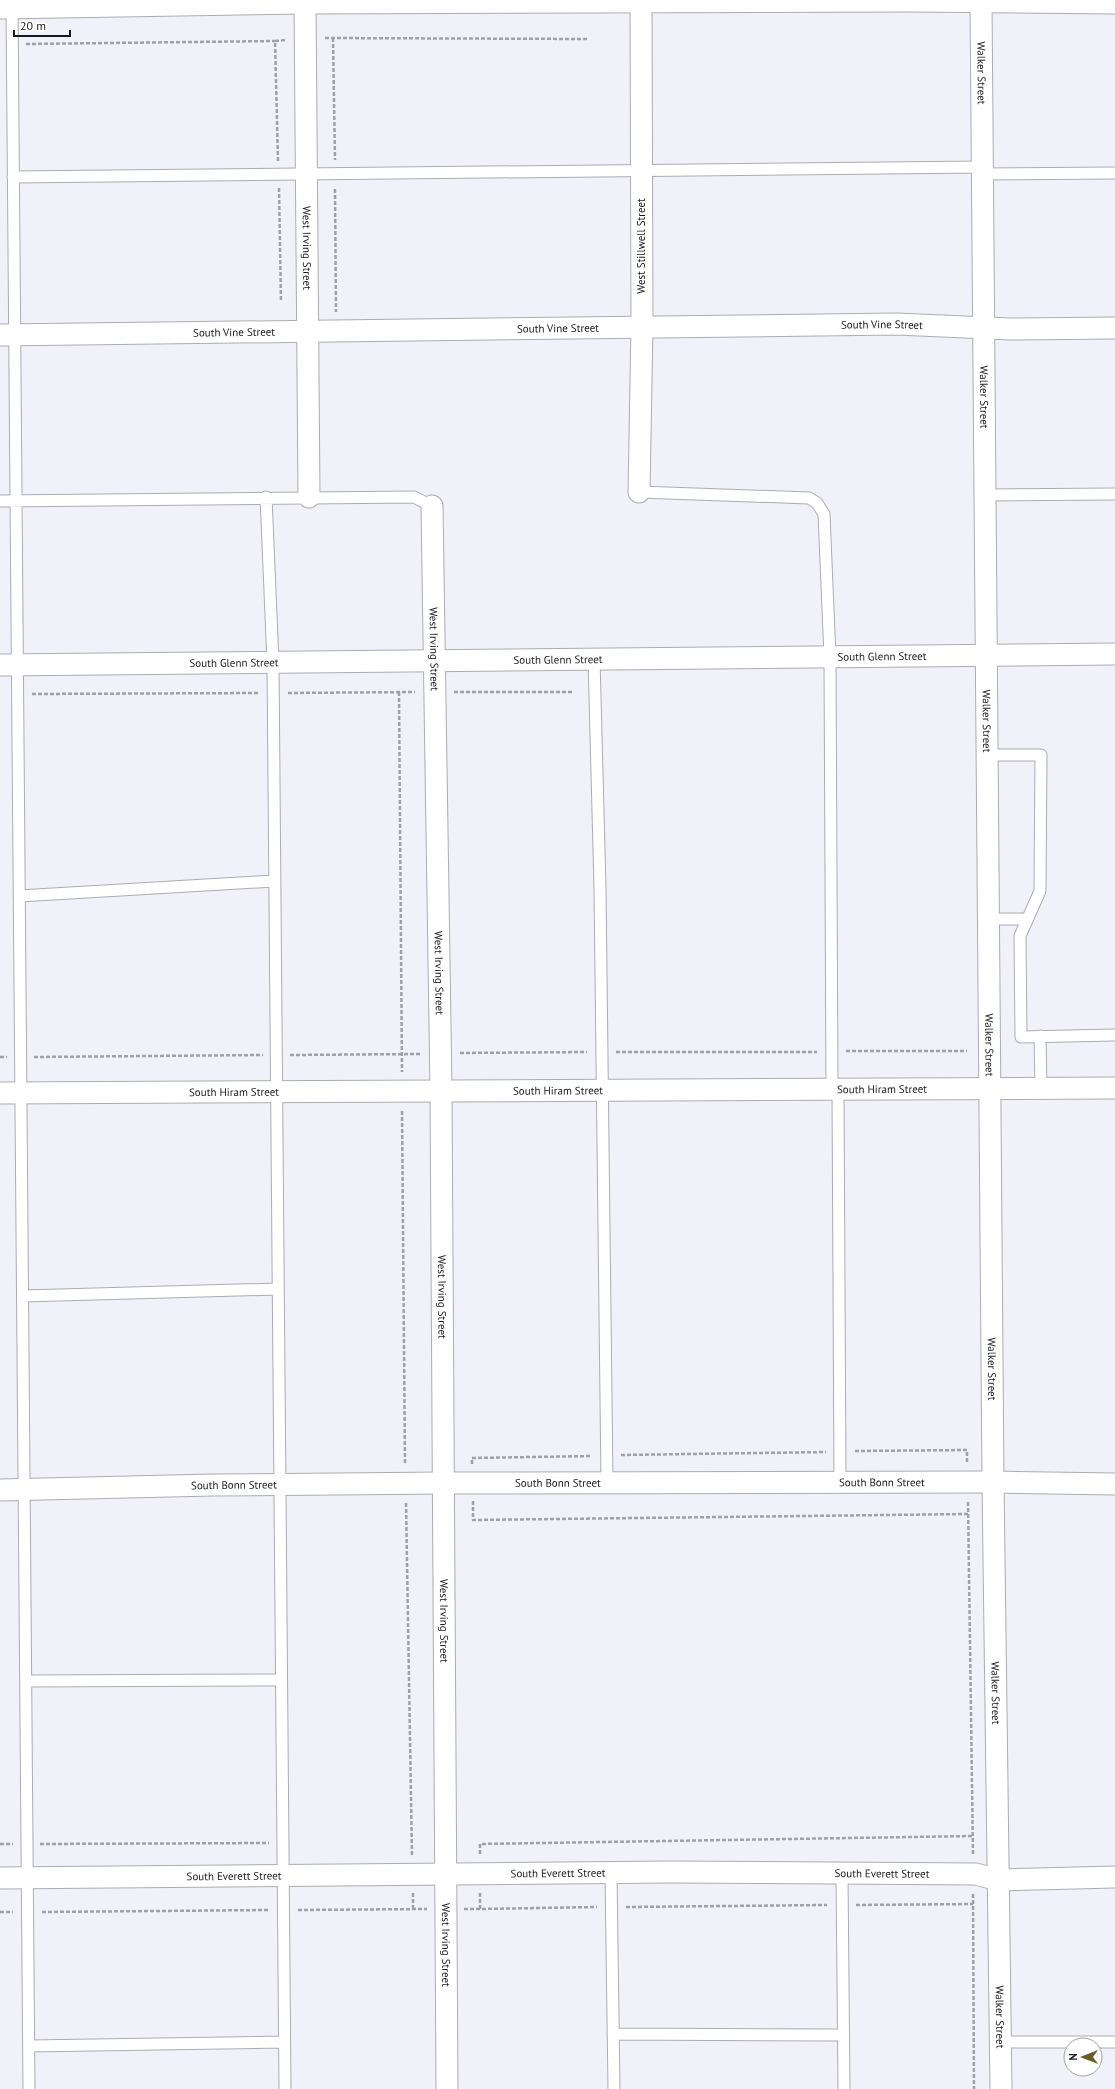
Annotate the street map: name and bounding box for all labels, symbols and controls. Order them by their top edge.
scale bar [14,12,70,38]
text: 20 m [20,18,46,33]
street label: Walker Street [974,41,989,105]
street label: West Stillwell Street [634,198,648,294]
street label: West Irving Street [300,206,314,290]
street label: South Vine Street [841,317,923,332]
street label: South Vine Street [517,321,599,336]
street label: South Vine Street [193,325,275,340]
street label: Walker Street [977,365,991,429]
street label: West Irving Street [427,607,442,691]
street label: South Glenn Street [837,649,927,664]
street label: South Glenn Street [513,652,603,667]
street label: South Glenn Street [189,655,279,670]
street label: Walker Street [980,689,994,753]
street label: West Irving Street [432,931,447,1015]
street label: Walker Street [982,1013,997,1077]
street label: South Hiram Street [837,1082,927,1096]
street label: South Hiram Street [513,1083,603,1098]
street label: South Hiram Street [189,1085,279,1099]
street label: West Irving Street [435,1255,449,1339]
street label: Walker Street [985,1337,999,1401]
street label: South Bonn Street [839,1475,925,1489]
street label: South Bonn Street [515,1476,601,1490]
street label: South Bonn Street [191,1477,277,1493]
street label: West Irving Street [437,1579,451,1663]
street label: Walker Street [988,1661,1003,1725]
street label: South Everett Street [510,1866,606,1880]
street label: South Everett Street [834,1866,930,1881]
street label: South Everett Street [186,1868,282,1883]
street label: West Irving Street [439,1903,453,1987]
street label: Walker Street [993,1985,1007,2049]
north arrow [1063,2037,1103,2077]
text: N [1066,2053,1080,2061]

